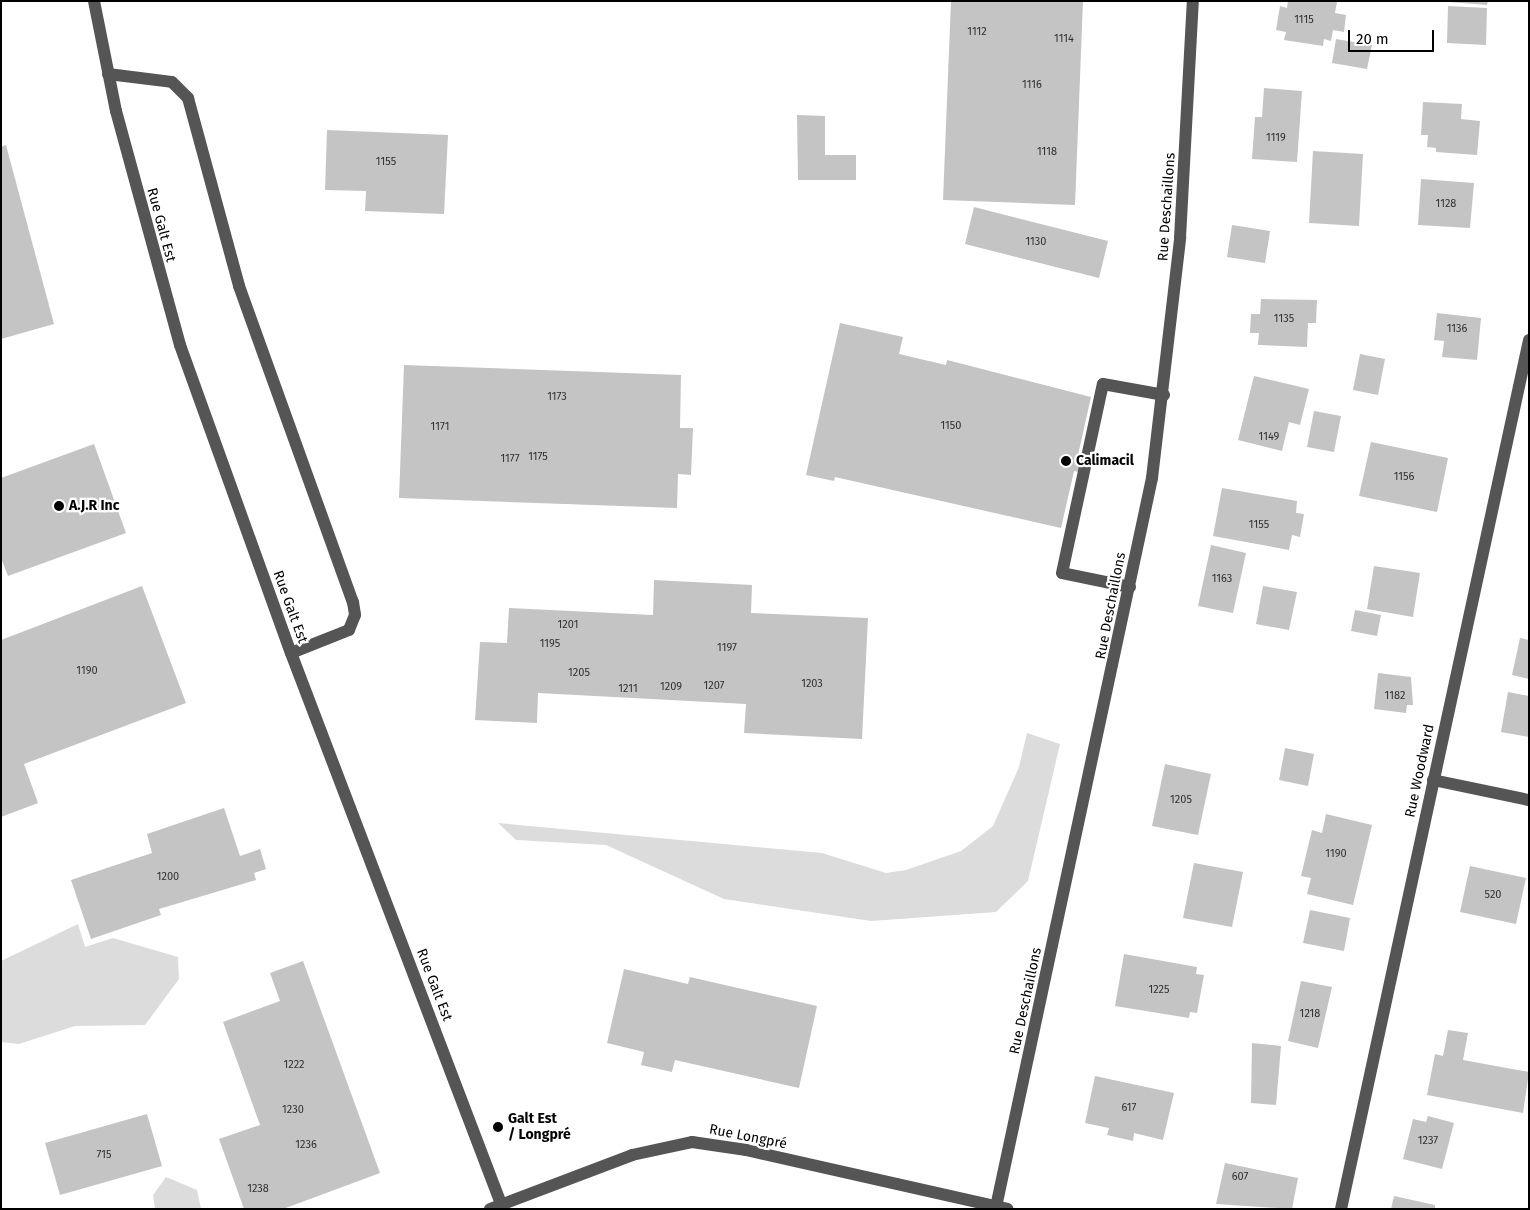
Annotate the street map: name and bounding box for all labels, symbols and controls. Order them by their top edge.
house number: 1115 [1294,13,1314,27]
scale bar [1350,20,1436,52]
house number: 1112 [967,25,987,39]
text: 20 m [1356,30,1389,48]
house number: 1114 [1054,32,1074,46]
house number: 1116 [1022,78,1042,92]
house number: 1119 [1266,131,1286,145]
house number: 1118 [1037,145,1057,159]
street label: Rue Deschaillons [1155,152,1179,262]
house number: 1155 [376,155,396,169]
street label: Rue Galt Est [143,186,179,264]
house number: 1128 [1436,197,1456,211]
house number: 1130 [1026,235,1046,249]
house number: 1135 [1274,312,1294,326]
house number: 1136 [1447,322,1467,336]
house number: 1173 [547,390,567,404]
house number: 1150 [940,419,962,433]
house number: 1171 [431,420,449,434]
house number: 1149 [1259,430,1279,444]
house number: 1175 [528,450,548,464]
house number: 1177 [500,452,520,466]
place label: Calimacil [1076,453,1134,469]
marker: Calimacil [1060,455,1072,467]
house number: 1156 [1394,470,1414,484]
place label: A.J.R Inc [69,498,119,514]
marker: A.J.R Inc [53,500,65,512]
house number: 1155 [1249,518,1269,532]
street label: Rue Deschaillons [1092,551,1130,661]
street label: Rue Galt Est [269,568,311,646]
house number: 1163 [1212,572,1232,586]
house number: 1201 [558,618,578,632]
house number: 1195 [540,637,560,651]
house number: 1197 [717,641,737,655]
house number: 1190 [76,664,98,678]
house number: 1205 [568,666,590,680]
house number: 1203 [801,677,823,691]
house number: 1207 [703,679,725,693]
house number: 1209 [660,680,682,694]
house number: 1211 [618,682,638,696]
house number: 1182 [1385,689,1405,703]
street label: Rue Woodward [1402,723,1438,819]
house number: 1205 [1170,793,1192,807]
house number: 1190 [1325,847,1347,861]
house number: 1200 [157,870,179,884]
house number: 520 [1485,888,1501,902]
street label: Rue Galt Est [413,946,455,1024]
street label: Rue Deschaillons [1006,946,1046,1056]
house number: 1225 [1148,983,1170,997]
house number: 1218 [1300,1007,1320,1021]
house number: 1222 [283,1058,305,1072]
house number: 617 [1122,1101,1136,1115]
house number: 1230 [282,1103,304,1117]
place label: Galt Est / Longpré [508,1111,571,1144]
marker: Galt Est / Longpré [492,1121,504,1133]
street label: Rue Longpré [708,1121,788,1153]
house number: 1237 [1418,1134,1438,1148]
house number: 1236 [295,1138,317,1152]
house number: 715 [97,1148,111,1162]
house number: 607 [1232,1170,1248,1184]
house number: 1238 [247,1182,269,1196]

